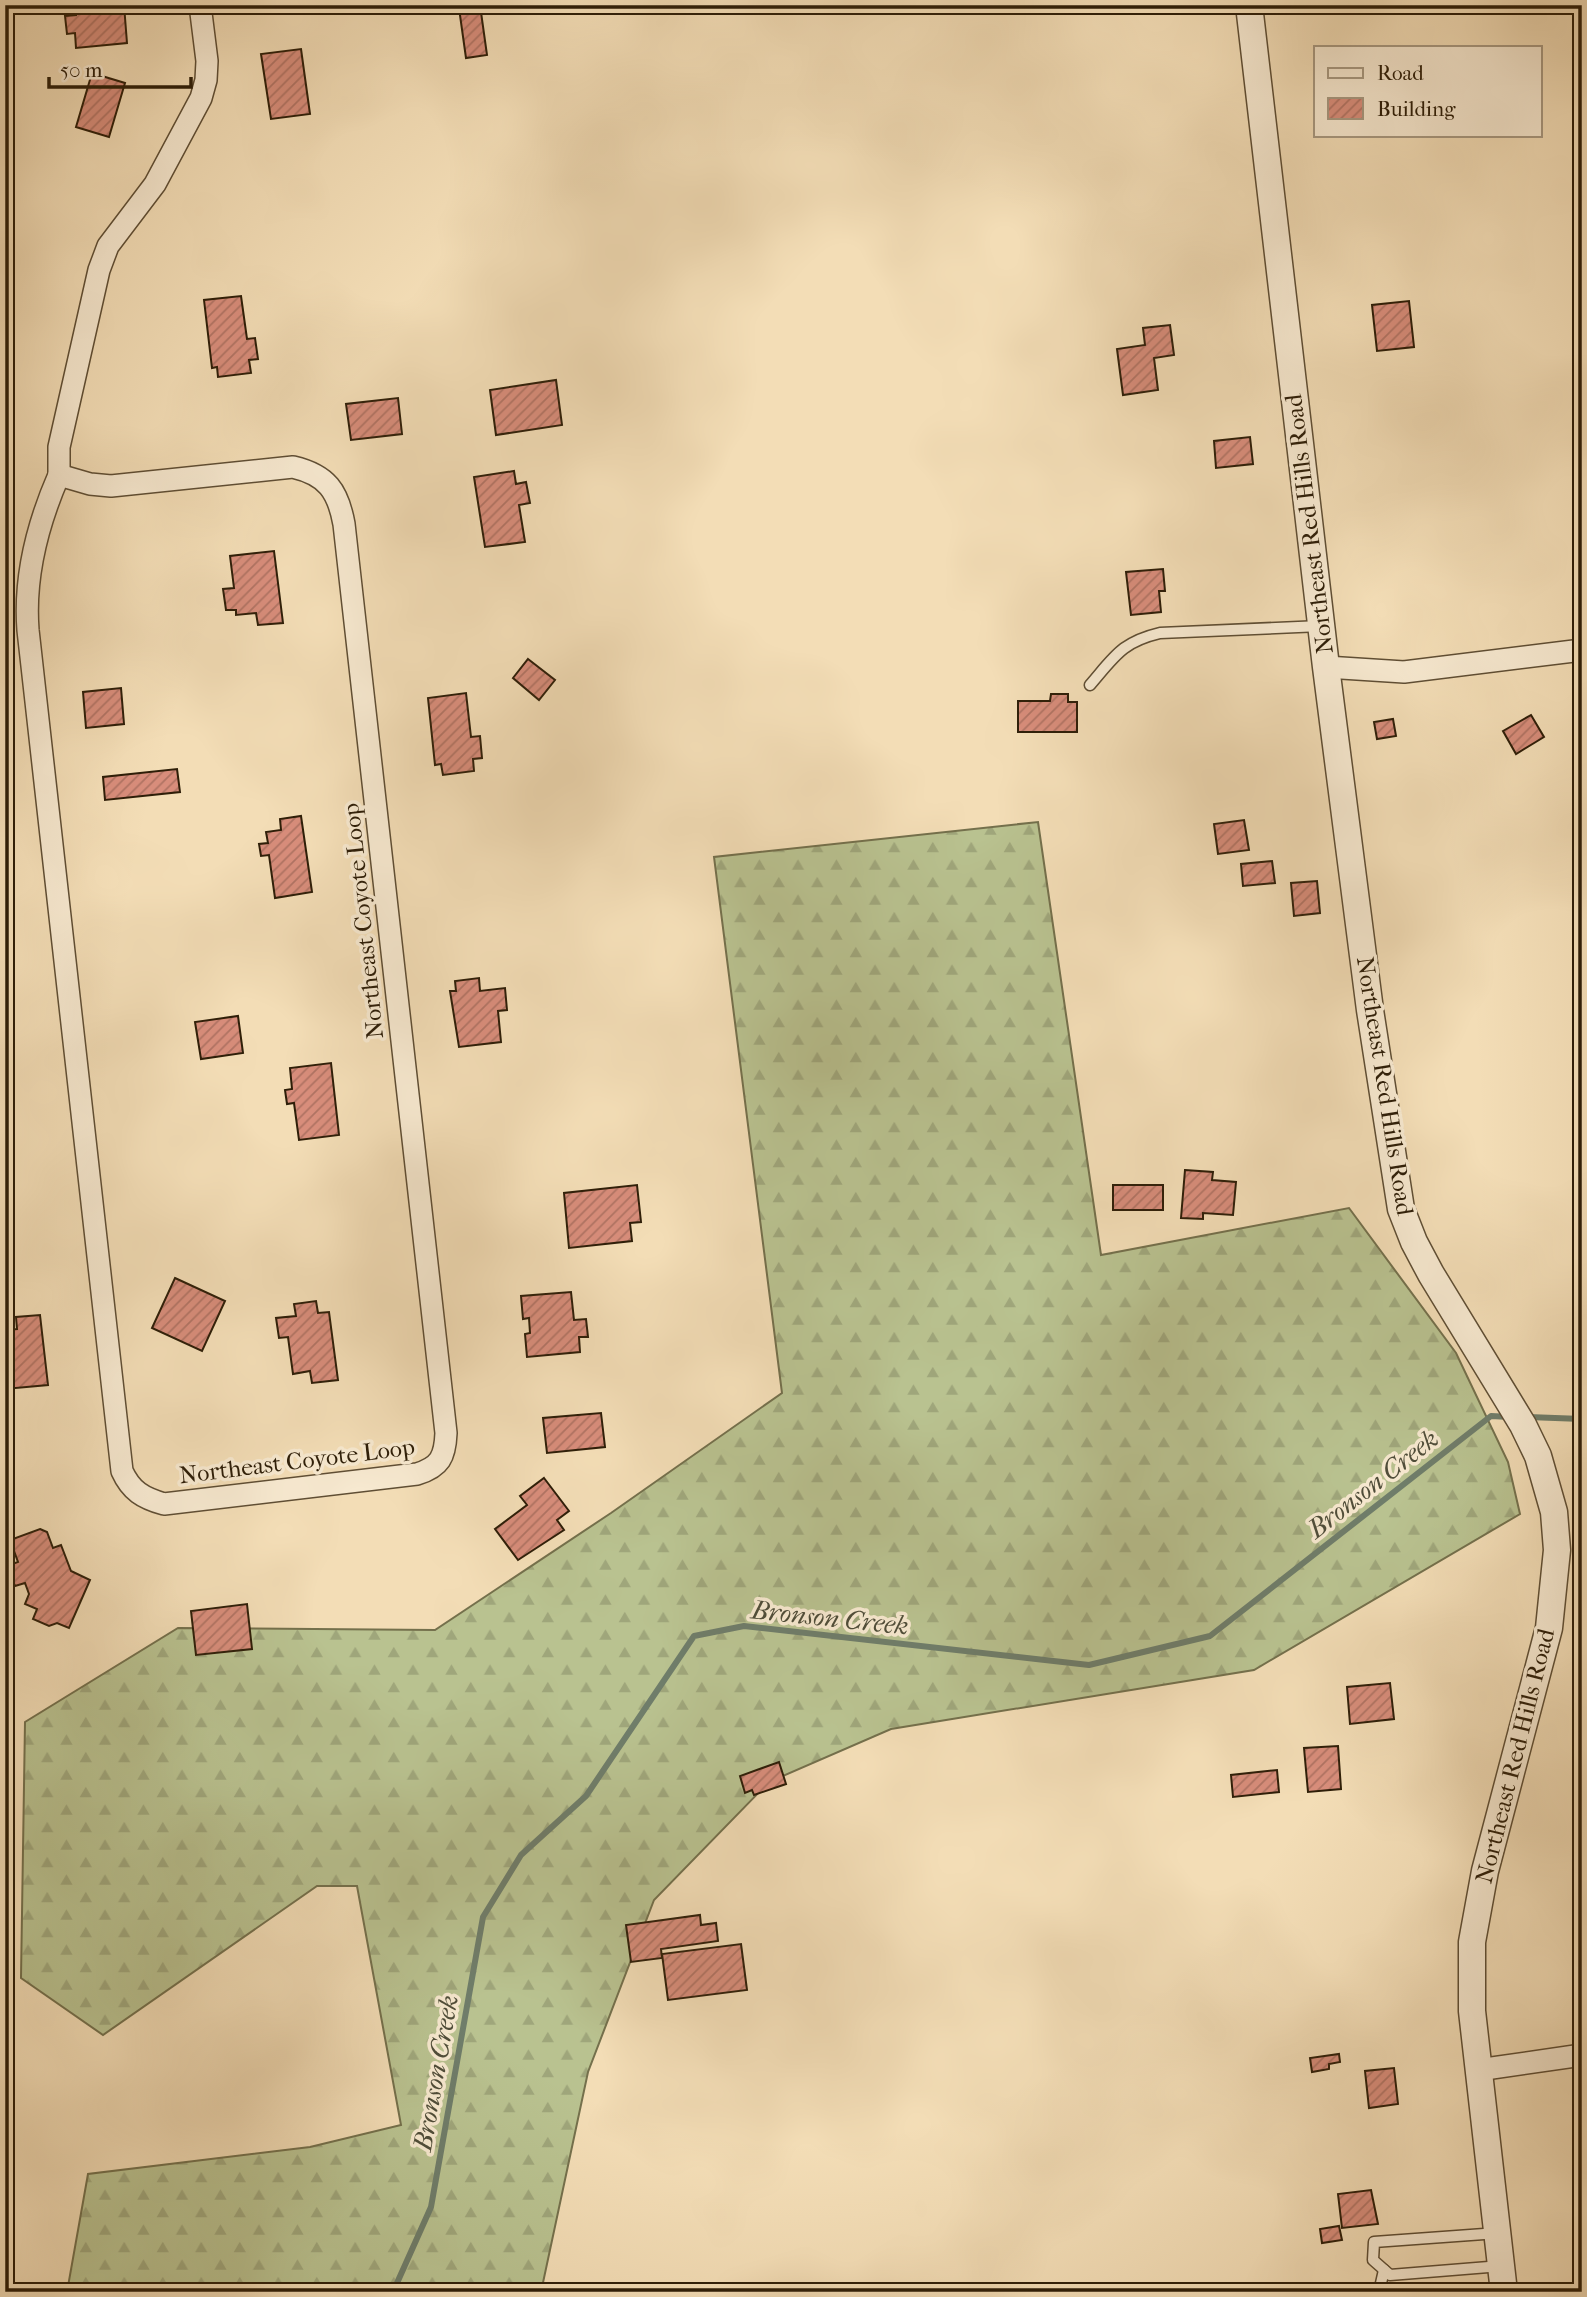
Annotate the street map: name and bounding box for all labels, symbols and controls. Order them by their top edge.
scale bar [49,46,191,90]
legend [1314,46,1542,136]
text: 50 m [60,58,103,82]
text: Road [1377,61,1424,85]
text: Building [1377,97,1456,121]
street label: Northeast Red Hills Road [1279,392,1339,656]
street label: Northeast Coyote Loop [337,802,389,1040]
street label: Northeast Red Hills Road [1351,955,1419,1218]
water label: Bronson Creek [1300,1423,1445,1546]
street label: Northeast Coyote Loop [178,1433,416,1489]
water label: Bronson Creek [748,1594,910,1642]
street label: Northeast Red Hills Road [1470,1625,1560,1886]
water label: Bronson Creek [407,1993,465,2155]

